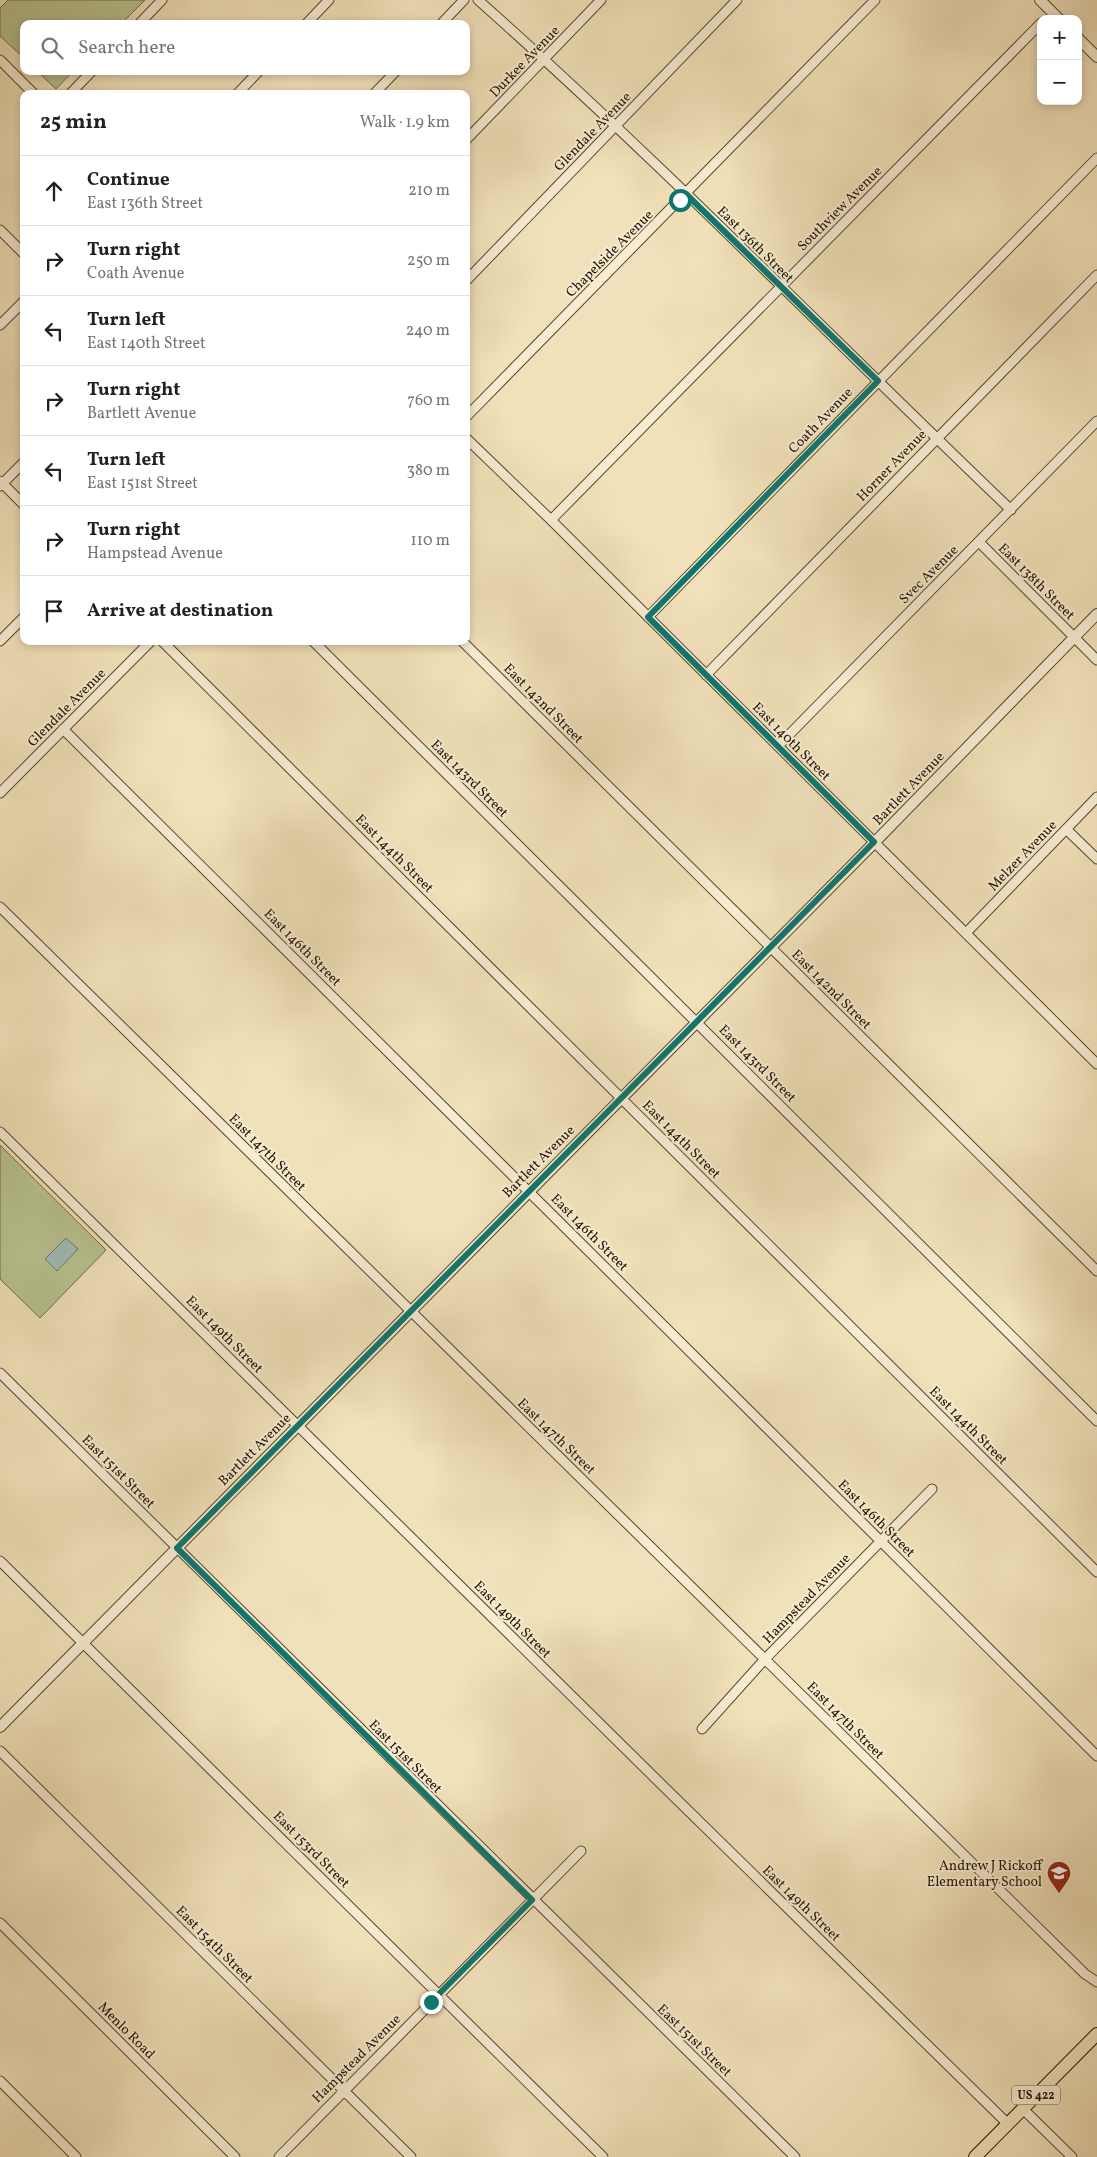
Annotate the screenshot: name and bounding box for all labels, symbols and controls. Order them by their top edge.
map controls [1037,15,1082,105]
button: + [1037,15,1082,60]
search box [20,20,470,75]
street label: Durkee Avenue [486,22,565,102]
icon: search [38,34,66,62]
text: Search here [78,35,175,61]
button: − [1037,60,1082,105]
street label: Glendale Avenue [550,88,636,176]
text: 25 min [40,108,107,137]
text: Walk · 1.9 km [360,112,450,134]
street label: Southview Avenue [793,162,887,256]
text: Continue [87,167,170,193]
icon: ahead [40,177,68,205]
text: 210 m [408,180,450,202]
route start [669,189,692,212]
text: East 136th Street [87,193,203,215]
street label: East 136th Street [712,202,798,288]
street label: Chapelside Avenue [562,206,658,302]
text: Turn right [87,237,180,263]
icon: right [40,247,68,275]
text: 250 m [407,250,450,272]
text: Coath Avenue [87,263,184,285]
text: Turn left [87,307,166,333]
icon: left [40,317,68,345]
text: 240 m [406,320,450,342]
text: East 140th Street [87,333,206,355]
text: Turn right [87,377,180,403]
street label: Coath Avenue [785,384,858,458]
icon: right [40,387,68,415]
text: 760 m [407,390,450,412]
text: Bartlett Avenue [87,403,196,425]
street label: Horner Avenue [853,426,932,506]
text: Turn left [87,447,166,473]
icon: left [40,457,68,485]
text: 380 m [407,460,450,482]
text: East 151st Street [87,473,198,495]
text: Turn right [87,517,180,543]
icon: right [40,527,68,555]
text: 110 m [411,530,450,552]
street label: East 138th Street [993,539,1079,625]
street label: Svec Avenue [895,541,963,609]
text: Hampstead Avenue [87,543,223,565]
icon: arrive [40,597,68,625]
text: Arrive at destination [87,598,273,624]
street label: East 142nd Street [499,660,587,748]
street label: Glendale Avenue [24,664,111,751]
street label: East 140th Street [748,699,834,786]
street label: East 143rd Street [426,736,512,822]
street label: Bartlett Avenue [869,748,949,830]
street label: East 144th Street [350,811,437,898]
street label: Melzer Avenue [984,816,1062,896]
street label: East 146th Street [259,905,345,991]
street label: East 142nd Street [787,946,875,1034]
street label: East 143rd Street [714,1021,800,1107]
street label: East 144th Street [637,1097,724,1184]
street label: East 147th Street [224,1110,310,1196]
street label: Bartlett Avenue [499,1121,580,1203]
street label: East 146th Street [546,1190,632,1276]
street label: East 149th Street [181,1292,267,1378]
street label: East 144th Street [924,1383,1011,1470]
street label: East 147th Street [513,1395,599,1480]
street label: Bartlett Avenue [215,1409,296,1491]
street label: East 151st Street [77,1431,159,1513]
street label: East 146th Street [833,1476,919,1562]
street label: Hampstead Avenue [759,1549,855,1648]
street label: East 149th Street [469,1577,555,1663]
street label: East 147th Street [802,1678,888,1764]
street label: East 151st Street [364,1716,446,1798]
street label: East 153rd Street [268,1807,354,1893]
place label: Andrew J Rickoff Elementary School [927,1857,1044,1892]
school or university icon: Andrew J Rickoff Elementary School [1046,1860,1072,1894]
street label: East 149th Street [757,1862,844,1947]
street label: East 154th Street [171,1902,257,1988]
route end [420,1991,443,2014]
street label: Menlo Road [93,1998,159,2064]
street label: East 151st Street [652,2001,736,2082]
street label: Hampstead Avenue [308,2010,406,2108]
road number: US 422 [1012,2086,1060,2104]

